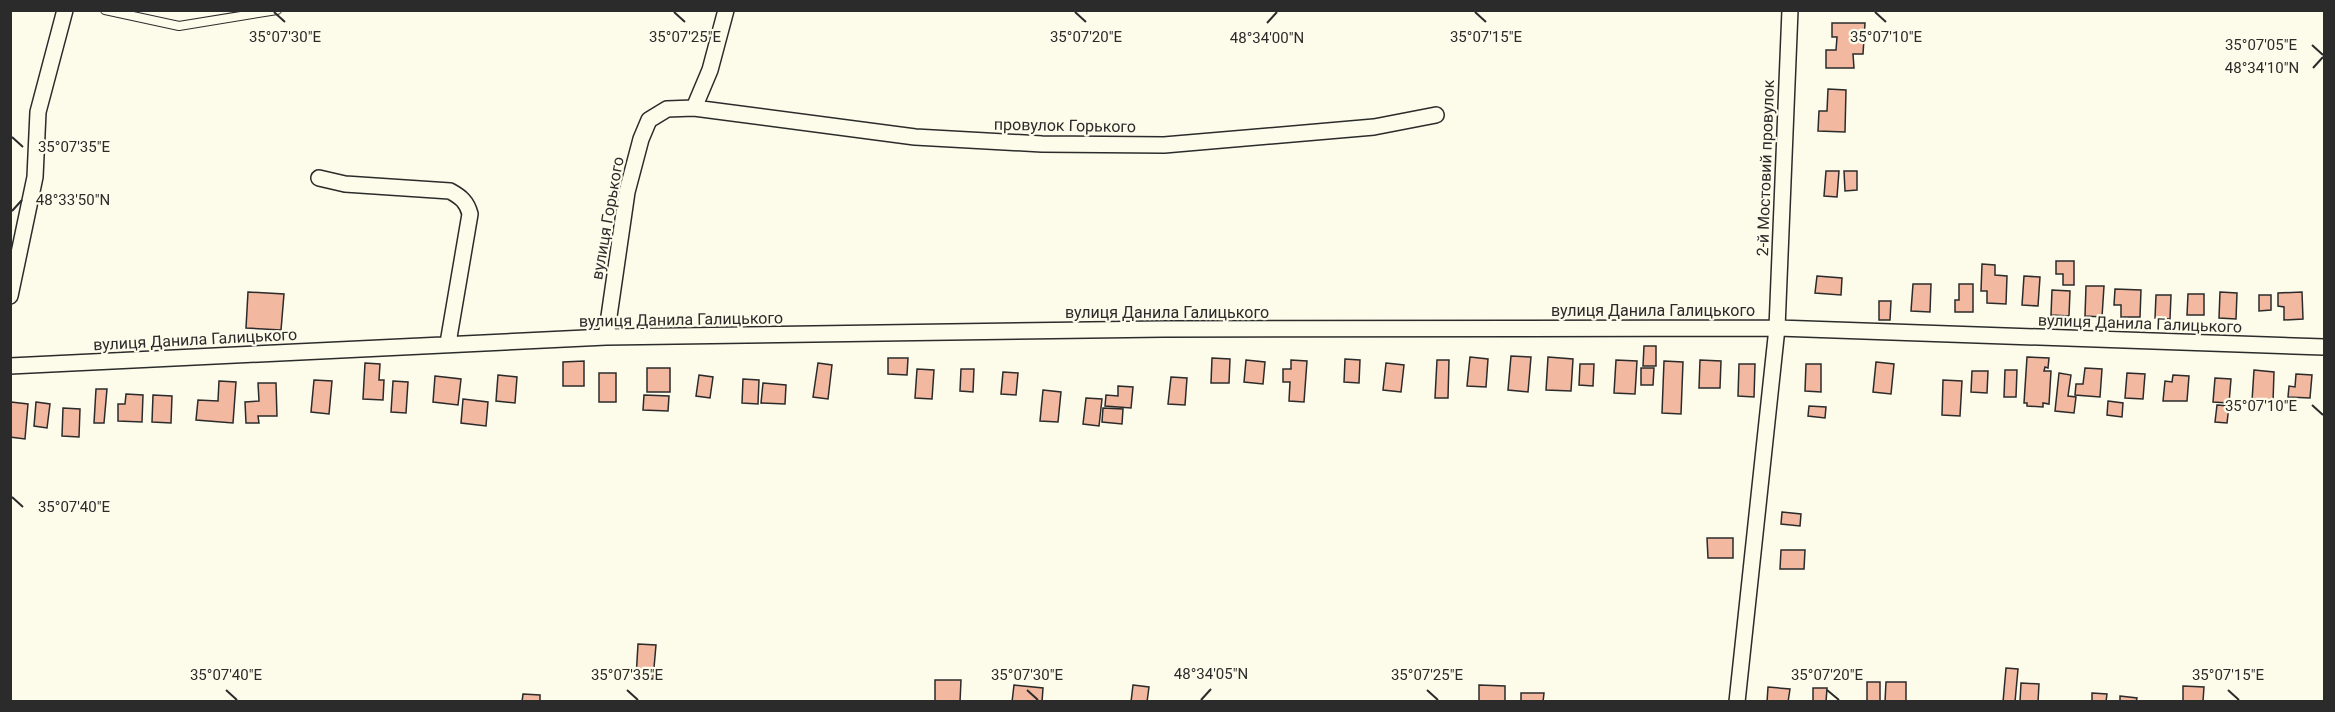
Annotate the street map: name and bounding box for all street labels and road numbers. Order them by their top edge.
street label: 2-й Мостовий провулок [1753,79,1778,257]
street label: провулок Горького [994,115,1136,136]
street label: вулиця Горького [587,155,628,281]
street label: вулиця Данила Галицького [1551,301,1755,320]
street label: вулиця Данила Галицького [1065,303,1269,322]
street label: вулиця Данила Галицького [579,308,783,331]
street label: вулиця Данила Галицького [2038,310,2242,337]
street label: вулиця Данила Галицького [93,325,297,354]

